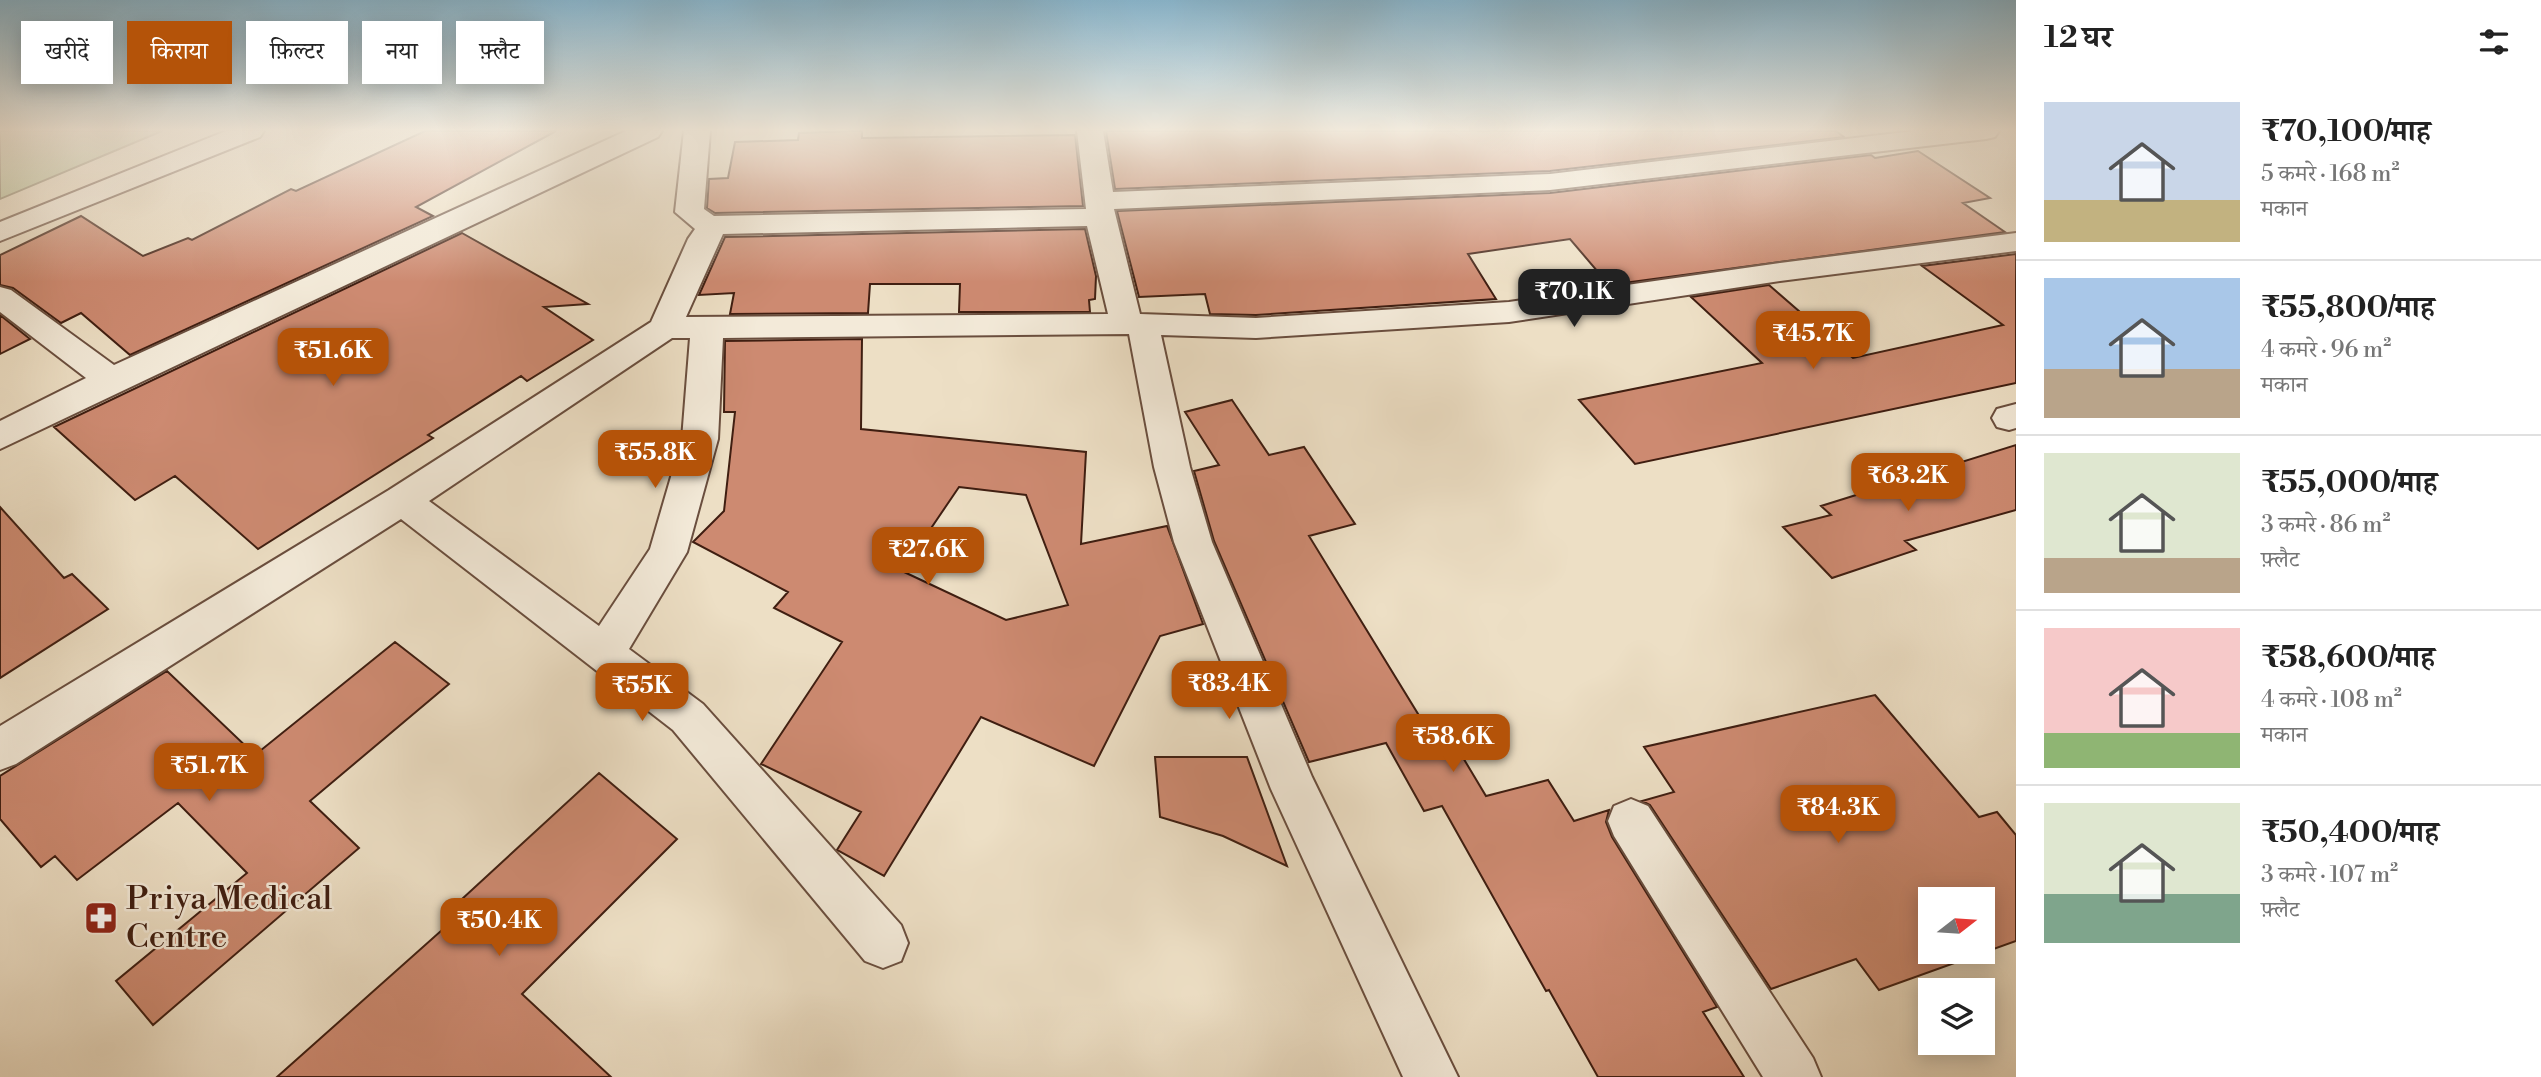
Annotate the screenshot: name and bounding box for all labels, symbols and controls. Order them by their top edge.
text: 12 घर [2044,19,2112,57]
chip: खरीदें [21,21,113,84]
chip: किराया [127,21,232,84]
chip: फ़िल्टर [246,21,348,84]
chip: नया [362,21,442,84]
chip: फ़्लैट [456,21,544,84]
icon: filters [2475,23,2513,61]
text: ₹70,100/माह [2261,113,2431,151]
icon: home [2100,130,2184,214]
text: 5 कमरे · 168 m² [2261,160,2400,188]
text: मकान [2261,195,2308,223]
pin: ₹70.1K [1517,270,1631,329]
text: ₹70.1K [1534,278,1614,306]
text: ₹55,800/माह [2261,289,2435,327]
icon: home [2100,306,2184,390]
pin: ₹45.7K [1756,312,1870,371]
text: ₹45.7K [1772,320,1854,348]
pin: ₹51.6K [276,328,390,388]
text: 4 कमरे · 96 m² [2261,336,2391,364]
text: ₹51.6K [294,337,372,365]
text: मकान [2261,371,2308,399]
pin: ₹55.8K [598,430,712,490]
text: ₹55.8K [614,439,696,467]
pin: ₹63.2K [1851,454,1965,513]
text: ₹63.2K [1867,462,1949,490]
text: ₹55,000/माह [2261,464,2437,502]
icon: home [2100,481,2184,565]
text: 3 कमरे · 86 m² [2261,511,2390,539]
pin: ₹27.6K [871,528,985,587]
text: ₹27.6K [888,536,968,564]
text: फ़्लैट [2261,546,2299,574]
text: ₹58,600/माह [2261,639,2435,677]
icon: home [2100,656,2184,740]
pin: ₹83.4K [1172,662,1286,721]
pin: ₹55K [601,664,683,723]
text: ₹83.4K [1188,670,1270,698]
text: ₹55K [611,672,673,700]
text: 4 कमरे · 108 m² [2261,686,2402,714]
pin: ₹58.6K [1396,714,1510,774]
text: मकान [2261,721,2308,749]
text: ₹58.6K [1412,723,1494,751]
pin: ₹51.7K [152,744,266,803]
text: ₹51.7K [170,752,248,780]
pin: ₹84.3K [1781,786,1895,845]
text: ₹84.3K [1796,794,1880,822]
text: ₹50,400/माह [2261,814,2439,852]
icon: home [2100,831,2184,915]
text: 3 कमरे · 107 m² [2261,861,2398,889]
place label: Priya Medical Centre [126,879,333,958]
north arrow [1918,887,1995,964]
map controls [1918,887,1995,1055]
text: फ़्लैट [2261,896,2299,924]
pin: ₹50.4K [442,898,556,958]
pharmacy icon: Priya Medical Centre [82,899,120,937]
text: ₹50.4K [456,907,542,935]
button: layers [1918,978,1995,1055]

